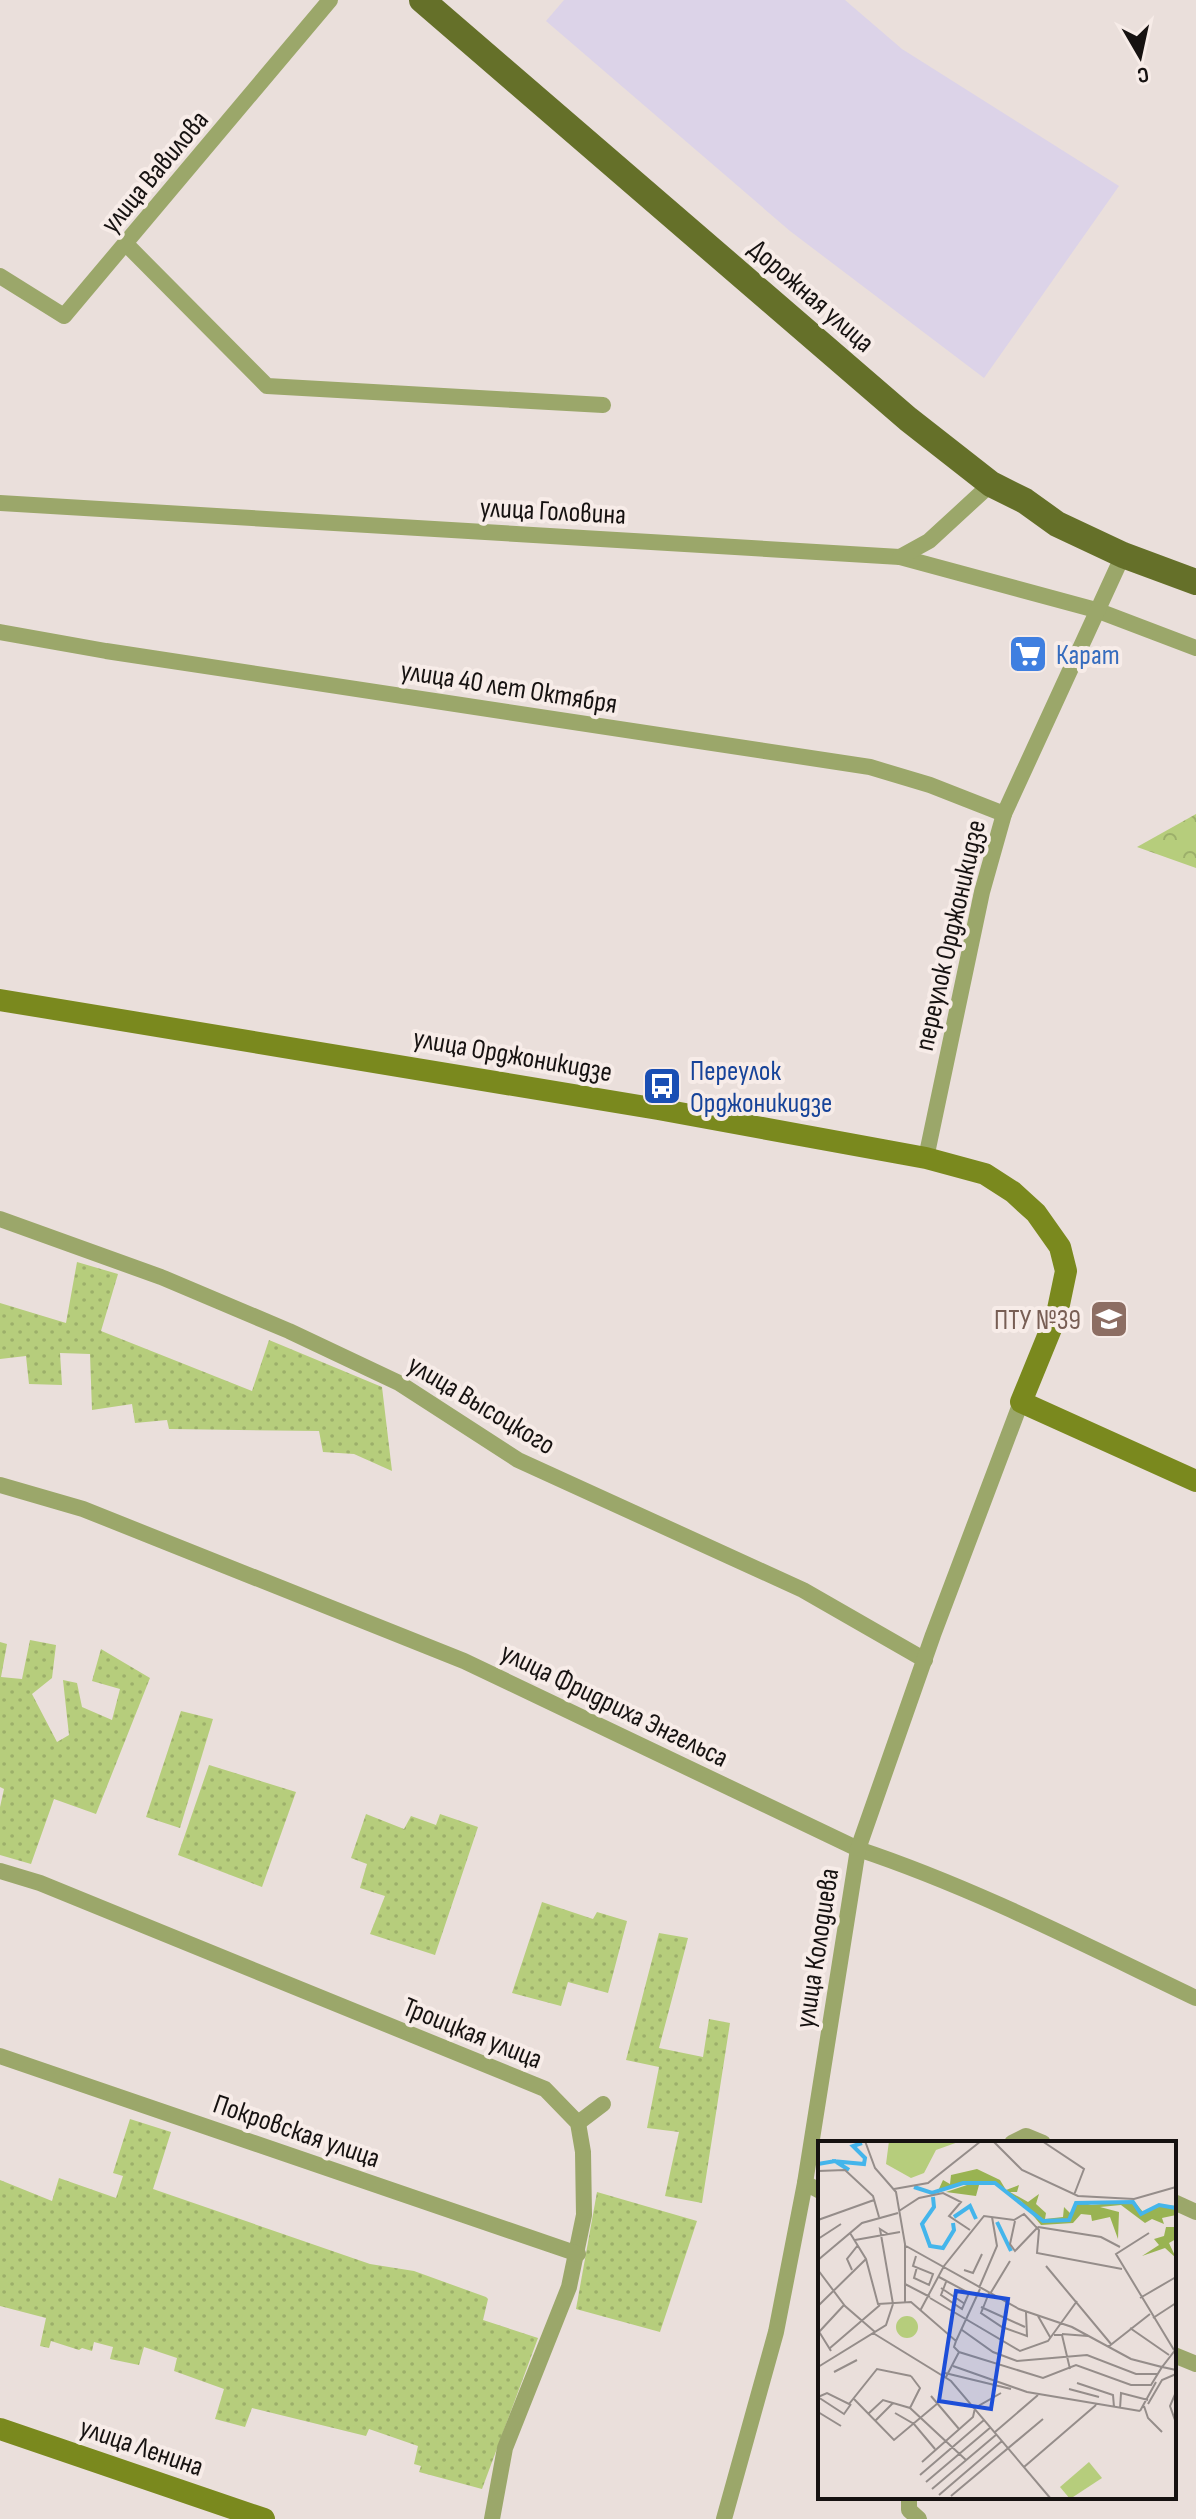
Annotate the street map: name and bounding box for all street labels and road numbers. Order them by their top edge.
street label: улица Вавилова [94,104,216,240]
street label: Дорожная улица [741,233,881,360]
street label: улица Головина [479,491,627,532]
street label: улица 40 лет Октября [398,654,619,721]
street label: переулок Орджоникидзе [908,817,993,1054]
street label: улица Орджоникидзе [411,1022,615,1089]
street label: улица Высоцкого [402,1348,561,1462]
street label: улица Фридриха Энгельса [495,1636,733,1775]
street label: улица Колодиева [789,1866,846,2031]
street label: Троицкая улица [398,1990,547,2076]
street label: Покровская улица [209,2088,384,2175]
street label: улица Ленина [75,2411,208,2484]

